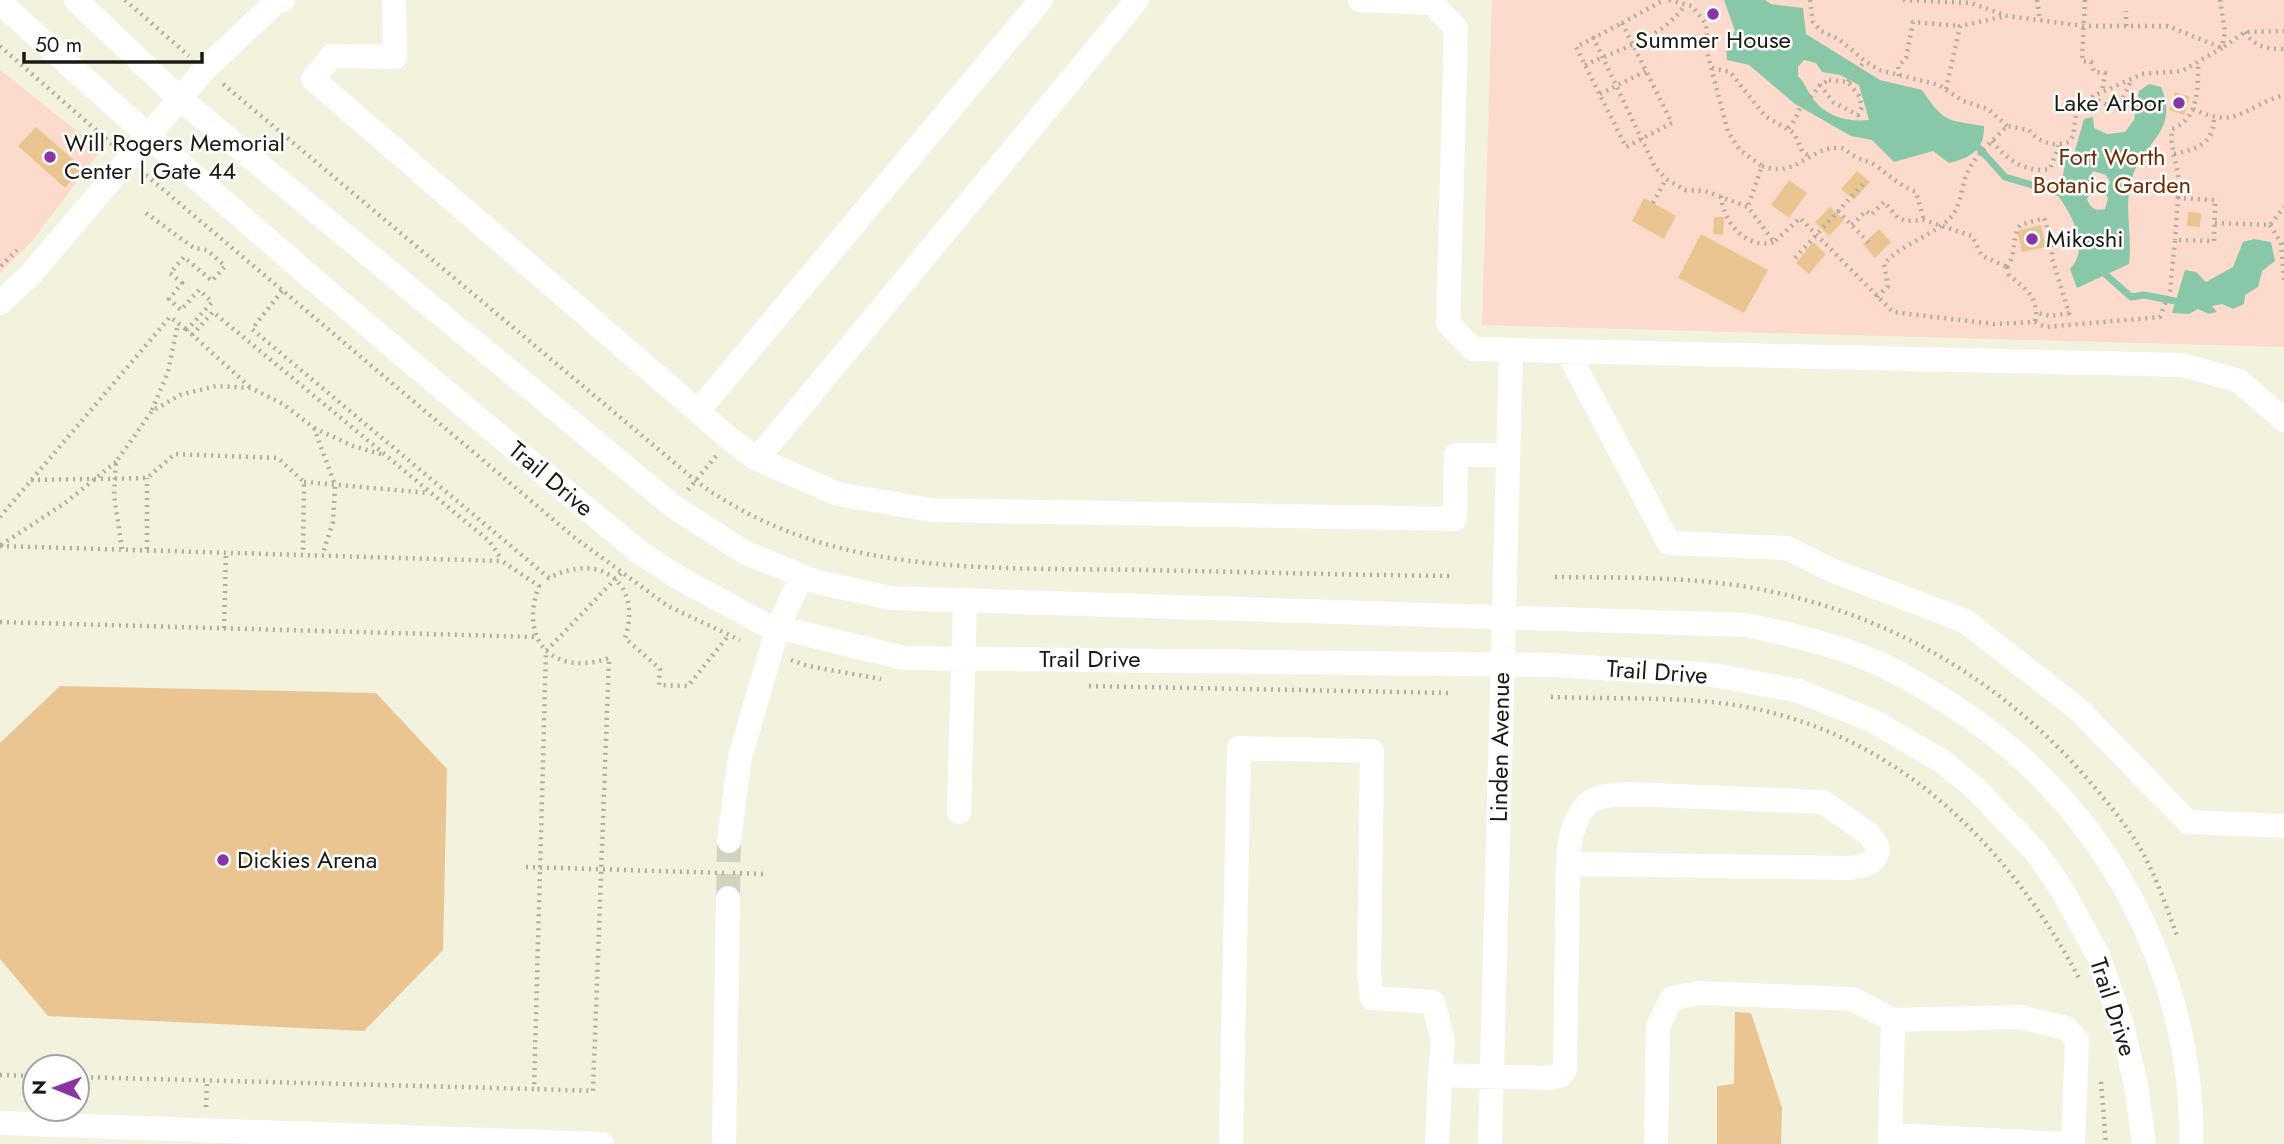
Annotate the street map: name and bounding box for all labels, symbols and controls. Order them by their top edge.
marker: Summer House [1705,6,1721,22]
scale bar [24,21,203,65]
place label: Summer House [1635,22,1791,57]
text: 50 m [35,30,82,60]
place label: Lake Arbor [2054,85,2166,120]
marker: Lake Arbor [2171,95,2187,111]
place label: Will Rogers Memorial Center | Gate 44 [64,125,285,188]
park label: Fort Worth Botanic Garden [2033,139,2191,202]
marker: Will Rogers Memorial Center | Gate 44 [42,149,58,165]
place label: Mikoshi [2046,221,2124,256]
marker: Mikoshi [2024,231,2040,247]
street label: Trail Drive [501,433,601,525]
street label: Trail Drive [1039,641,1141,676]
street label: Trail Drive [1605,651,1709,692]
street label: Linden Avenue [1481,672,1518,822]
place label: Dickies Arena [237,842,377,877]
marker: Dickies Arena [215,852,231,868]
street label: Trail Drive [2081,953,2146,1060]
north arrow [21,1053,91,1123]
text: N [26,1080,53,1095]

